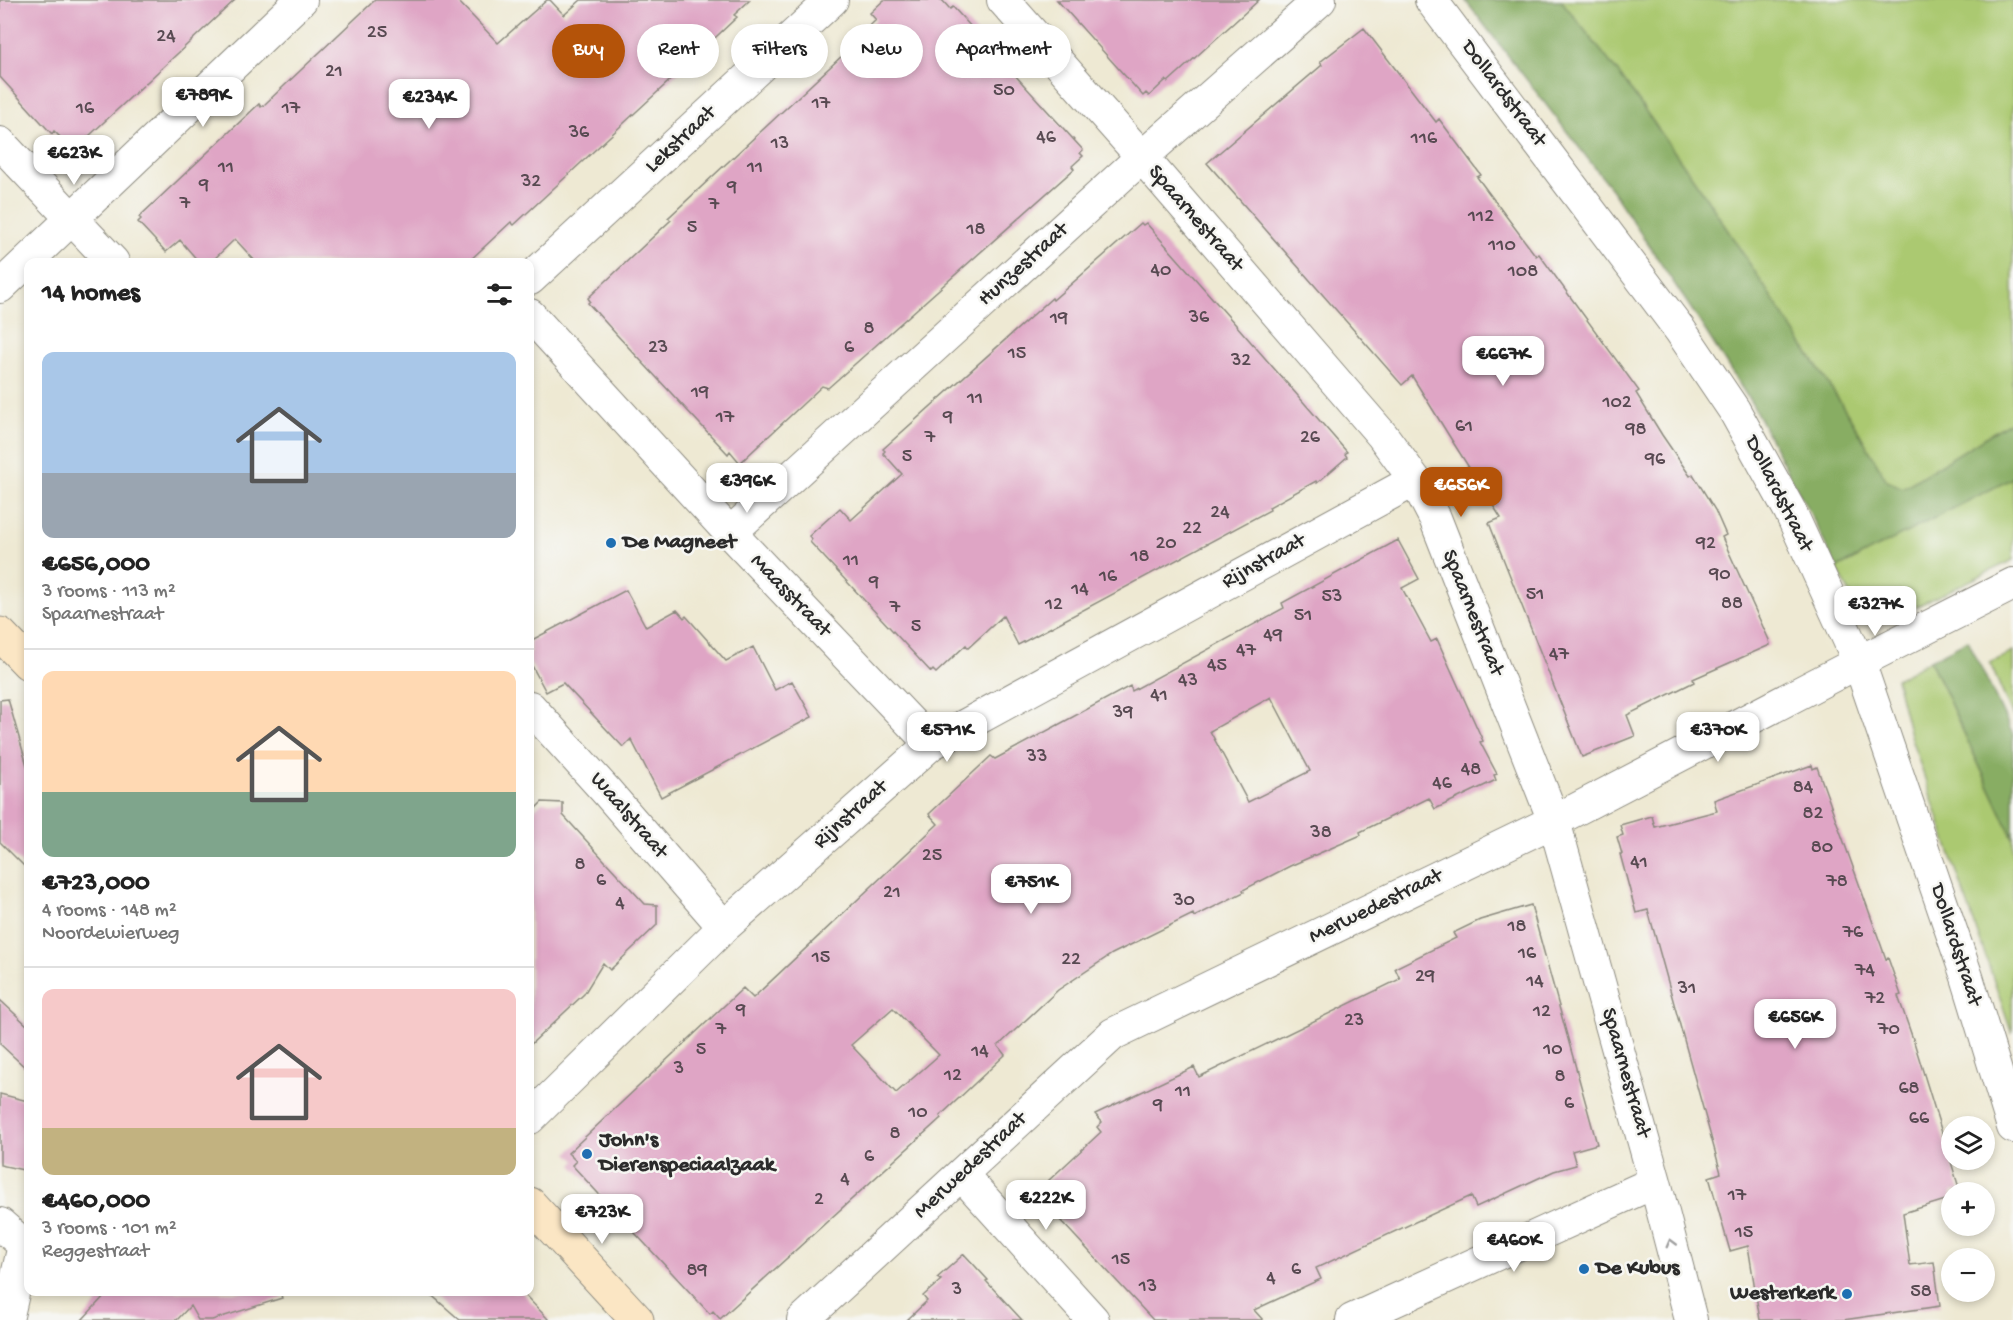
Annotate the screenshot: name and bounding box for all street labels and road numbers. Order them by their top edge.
street label: Dollardstraat [1453,34,1553,154]
street label: Lekstraat [640,99,723,179]
street label: Spaarnestraat [1141,160,1250,279]
street label: Hunzestraat [973,216,1076,312]
street label: Dollardstraat [1737,430,1819,558]
street label: Rijnstraat [1218,527,1312,596]
street label: Spaarnestraat [1435,546,1510,682]
street label: Maasstraat [744,549,838,645]
street label: Waalstraat [583,767,674,866]
street label: Rijnstraat [808,773,895,855]
street label: Merwedestraat [1305,863,1449,951]
street label: Dollardstraat [1922,879,1988,1011]
street label: Spaarnestraat [1594,1005,1656,1143]
street label: Merwedestraat [909,1106,1034,1225]

